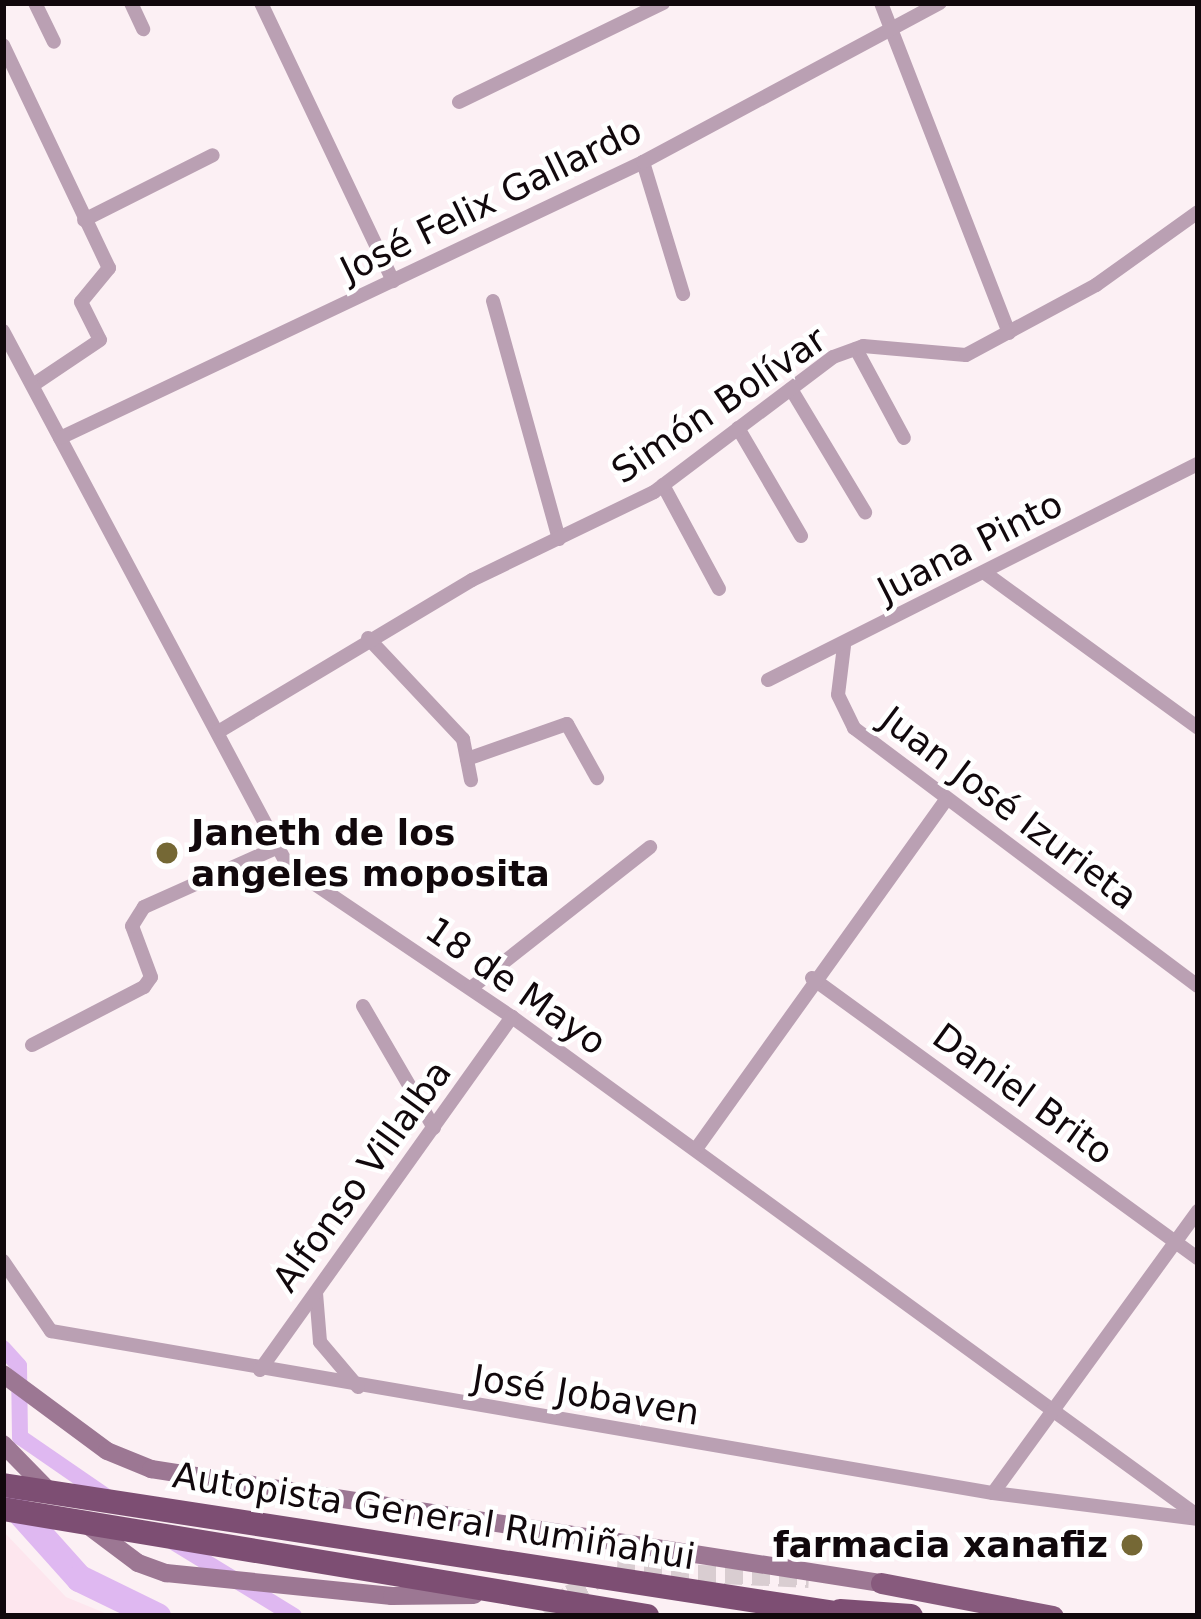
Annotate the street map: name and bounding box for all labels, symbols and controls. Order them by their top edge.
street label: José Felix Gallardo [333,108,649,292]
street label: Simón Bolívar [604,317,834,493]
street label: Juana Pinto [870,482,1070,612]
street label: Juan José Izurieta [872,697,1146,919]
place label: Janeth de los angeles moposita [191,810,550,895]
marker: Janeth de los angeles moposita [154,840,180,866]
street label: 18 de Mayo [418,908,614,1064]
street label: Daniel Brito [925,1014,1121,1174]
street label: Alfonso Villalba [264,1052,460,1300]
street label: José Jobaven [470,1356,702,1434]
street label: Autopista General Rumiñahui [170,1453,698,1579]
place label: farmacia xanafiz [773,1523,1108,1567]
marker: farmacia xanafiz [1119,1532,1145,1558]

